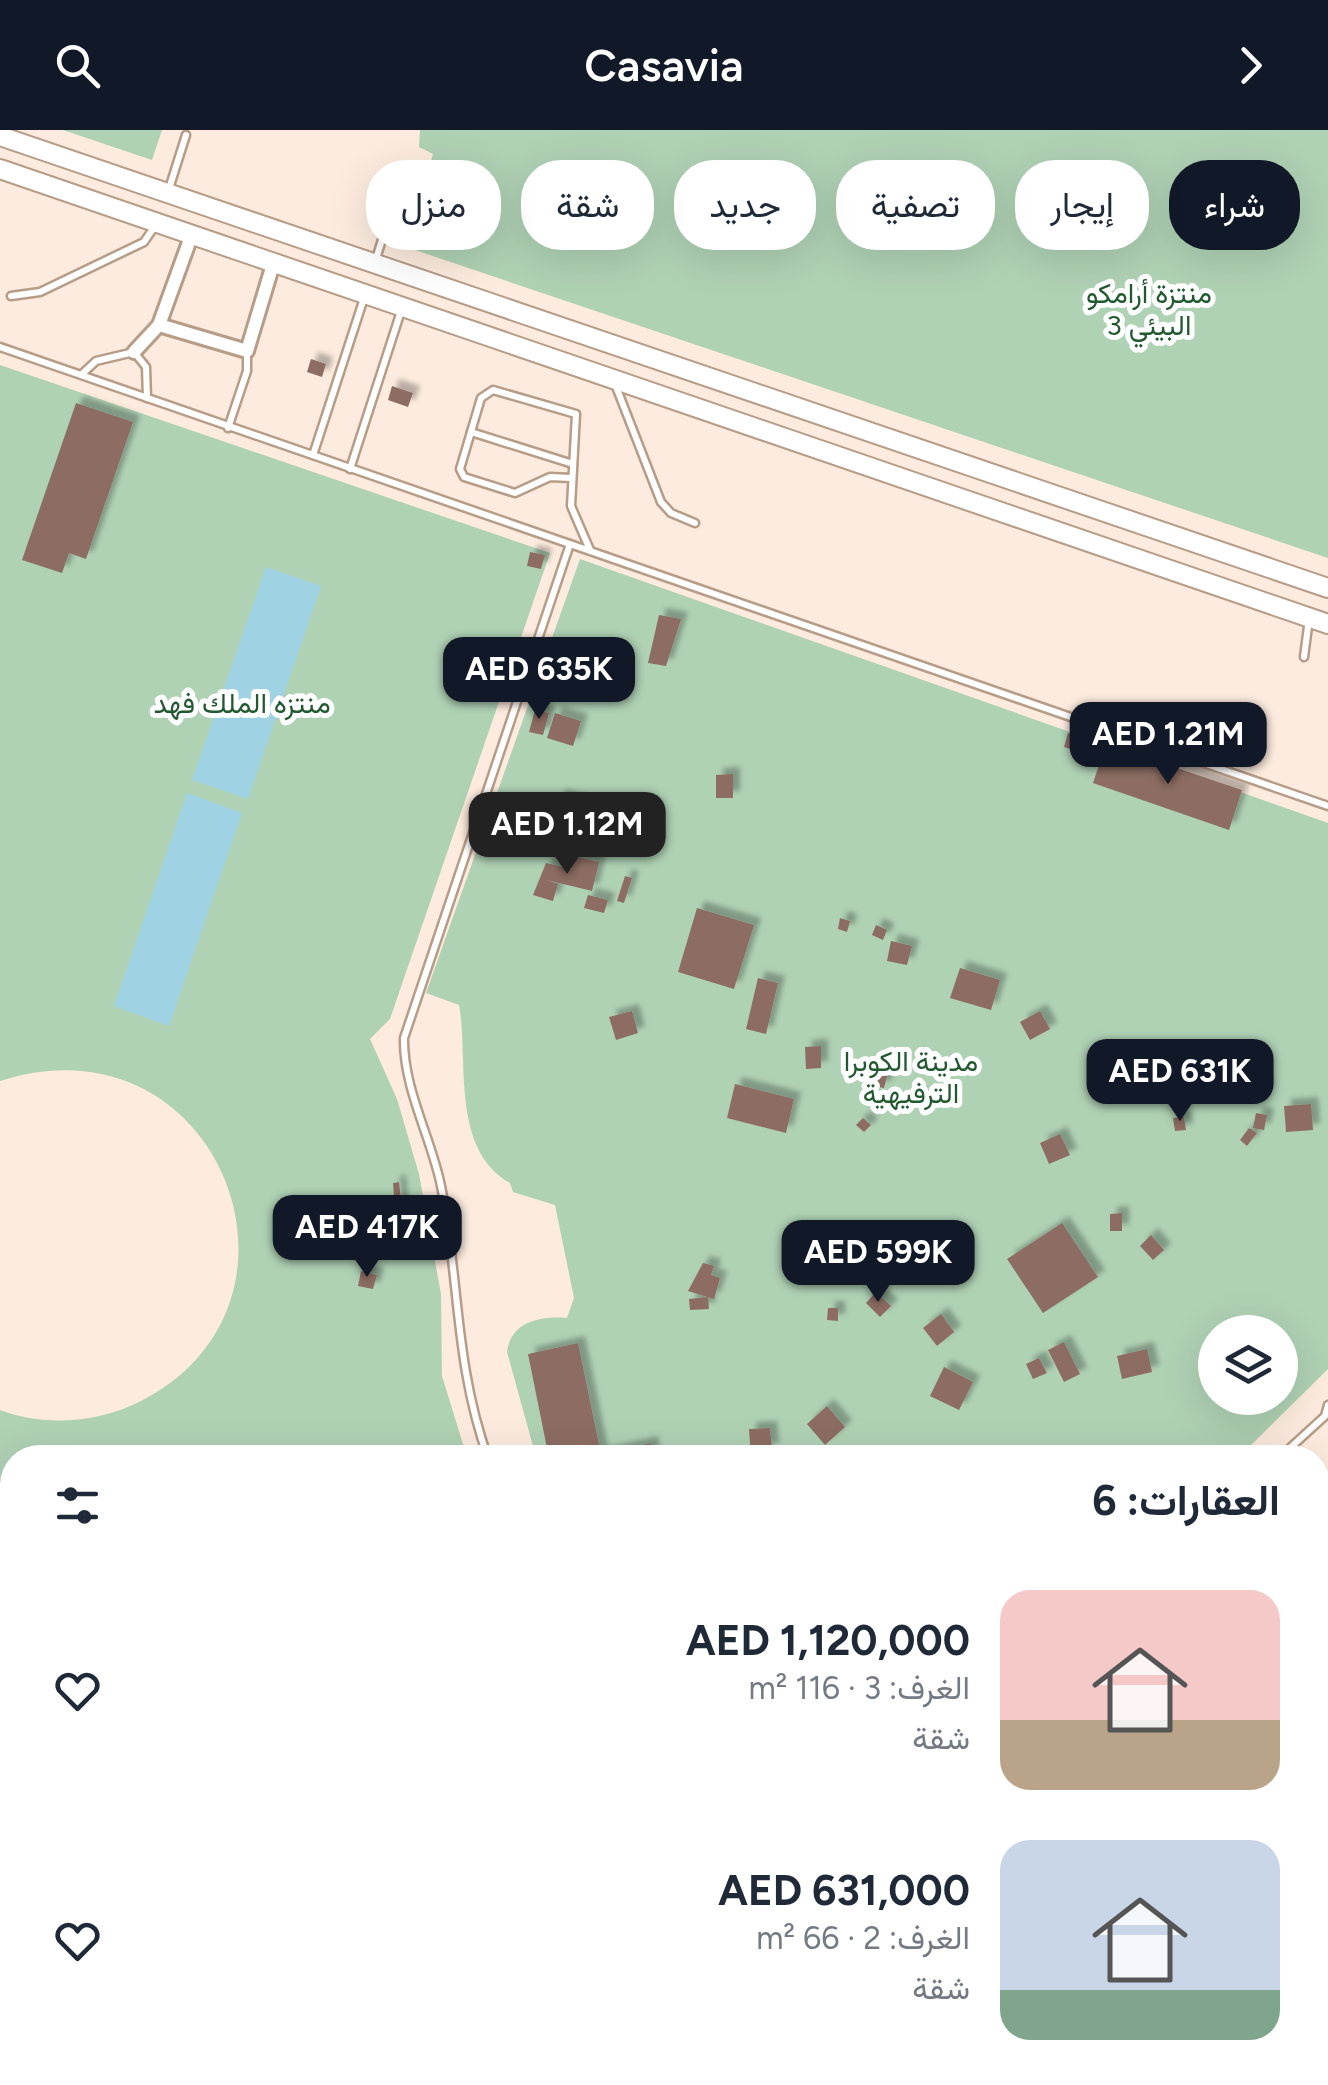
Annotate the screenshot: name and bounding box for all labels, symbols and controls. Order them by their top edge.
icon: search [50,38,105,93]
text: Casavia [584,38,744,92]
icon: forward [1223,38,1278,93]
chip: منزل [366,160,501,250]
chip: شقة [521,160,654,250]
chip: جديد [674,160,816,250]
chip: تصفية [836,160,995,250]
chip: إيجار [1015,160,1149,250]
chip: شراء [1169,160,1300,250]
park label: منتزة أرامكو البيئي 3 [1086,276,1212,348]
pin: AED 635K [436,637,642,722]
text: AED 635K [465,650,613,688]
park label: منتزه الملك فهد [153,686,331,721]
pin: AED 1.21M [1054,702,1282,787]
text: AED 1.21M [1092,715,1244,753]
pin: AED 1.12M [453,792,681,877]
text: AED 1.12M [491,805,643,843]
pin: AED 631K [1077,1039,1283,1124]
park label: مدينة الكوبرا الترفيهية [844,1044,978,1111]
text: AED 631K [1109,1052,1251,1090]
pin: AED 417K [264,1195,470,1280]
text: AED 417K [295,1208,439,1246]
pin: AED 599K [775,1220,981,1305]
text: AED 599K [804,1233,952,1271]
map controls [1198,1315,1298,1415]
button: layers [1198,1315,1298,1415]
text: العقارات: 6 [1092,1475,1280,1526]
icon: filters [50,1478,105,1533]
text: AED 1,120,000 [686,1615,970,1666]
icon: home [1080,1630,1200,1750]
icon: heart [50,1663,105,1718]
text: الغرف: 3 · 116 m² [749,1669,970,1707]
text: شقة [912,1719,970,1757]
text: AED 631,000 [718,1865,970,1916]
icon: home [1080,1880,1200,2000]
icon: heart [50,1913,105,1968]
text: الغرف: 2 · 66 m² [756,1919,970,1957]
text: شقة [912,1969,970,2007]

